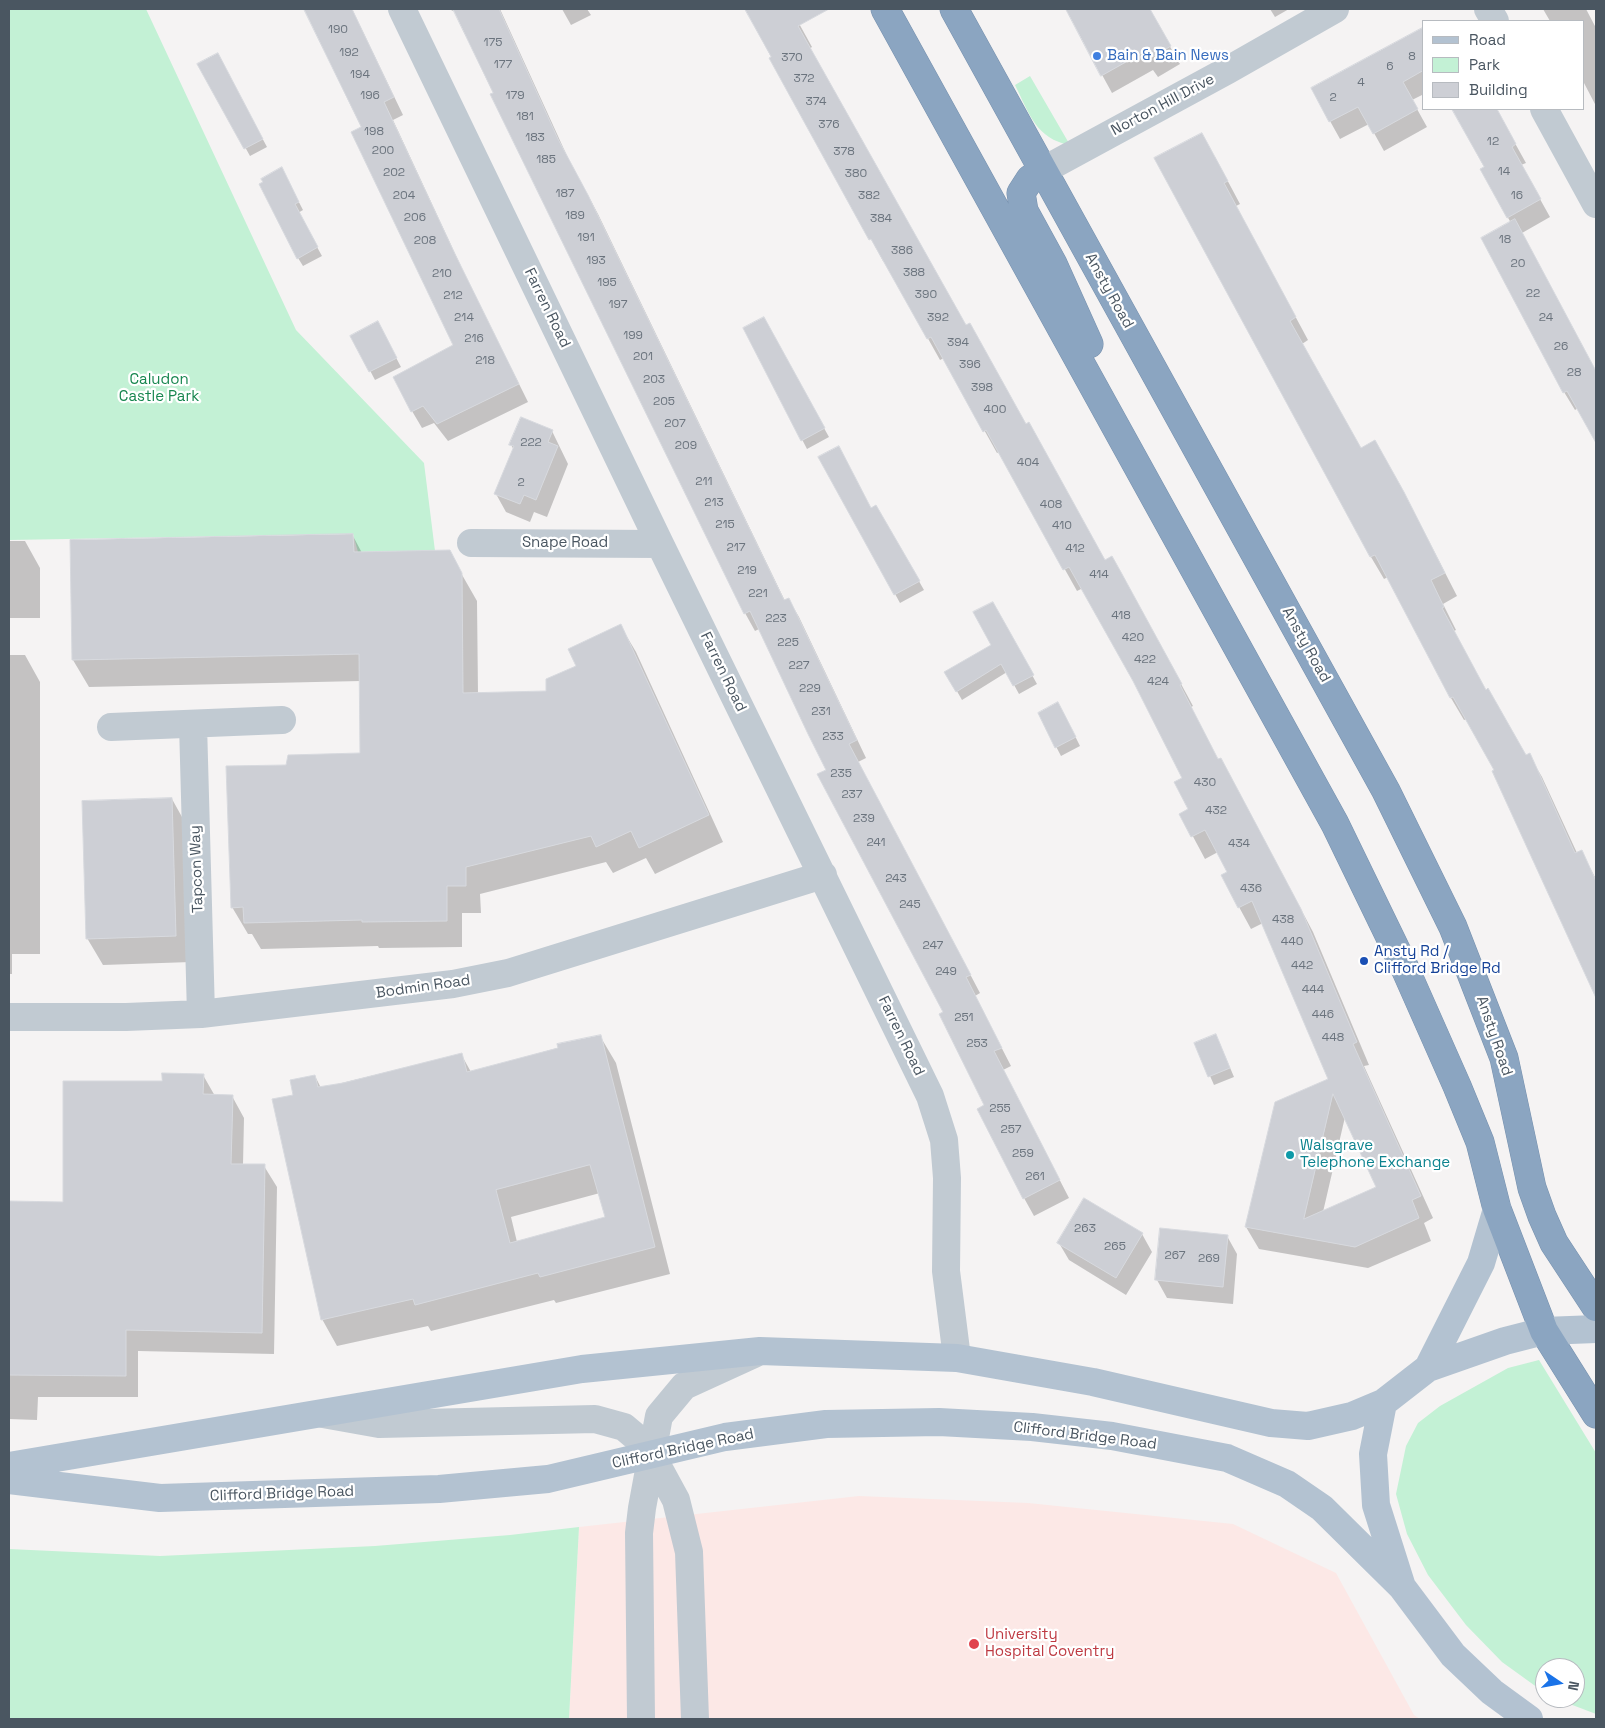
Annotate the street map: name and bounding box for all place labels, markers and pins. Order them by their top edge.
place label: Bain & Bain News [1107,47,1229,65]
marker: Bain & Bain News [1091,50,1103,62]
place label: Ansty Rd / Clifford Bridge Rd [1374,943,1501,978]
marker: Ansty Rd / Clifford Bridge Rd [1358,955,1370,967]
place label: Walsgrave Telephone Exchange [1300,1137,1450,1172]
marker: Walsgrave Telephone Exchange [1284,1149,1296,1161]
place label: University Hospital Coventry [985,1626,1114,1661]
marker: University Hospital Coventry [967,1637,981,1651]

